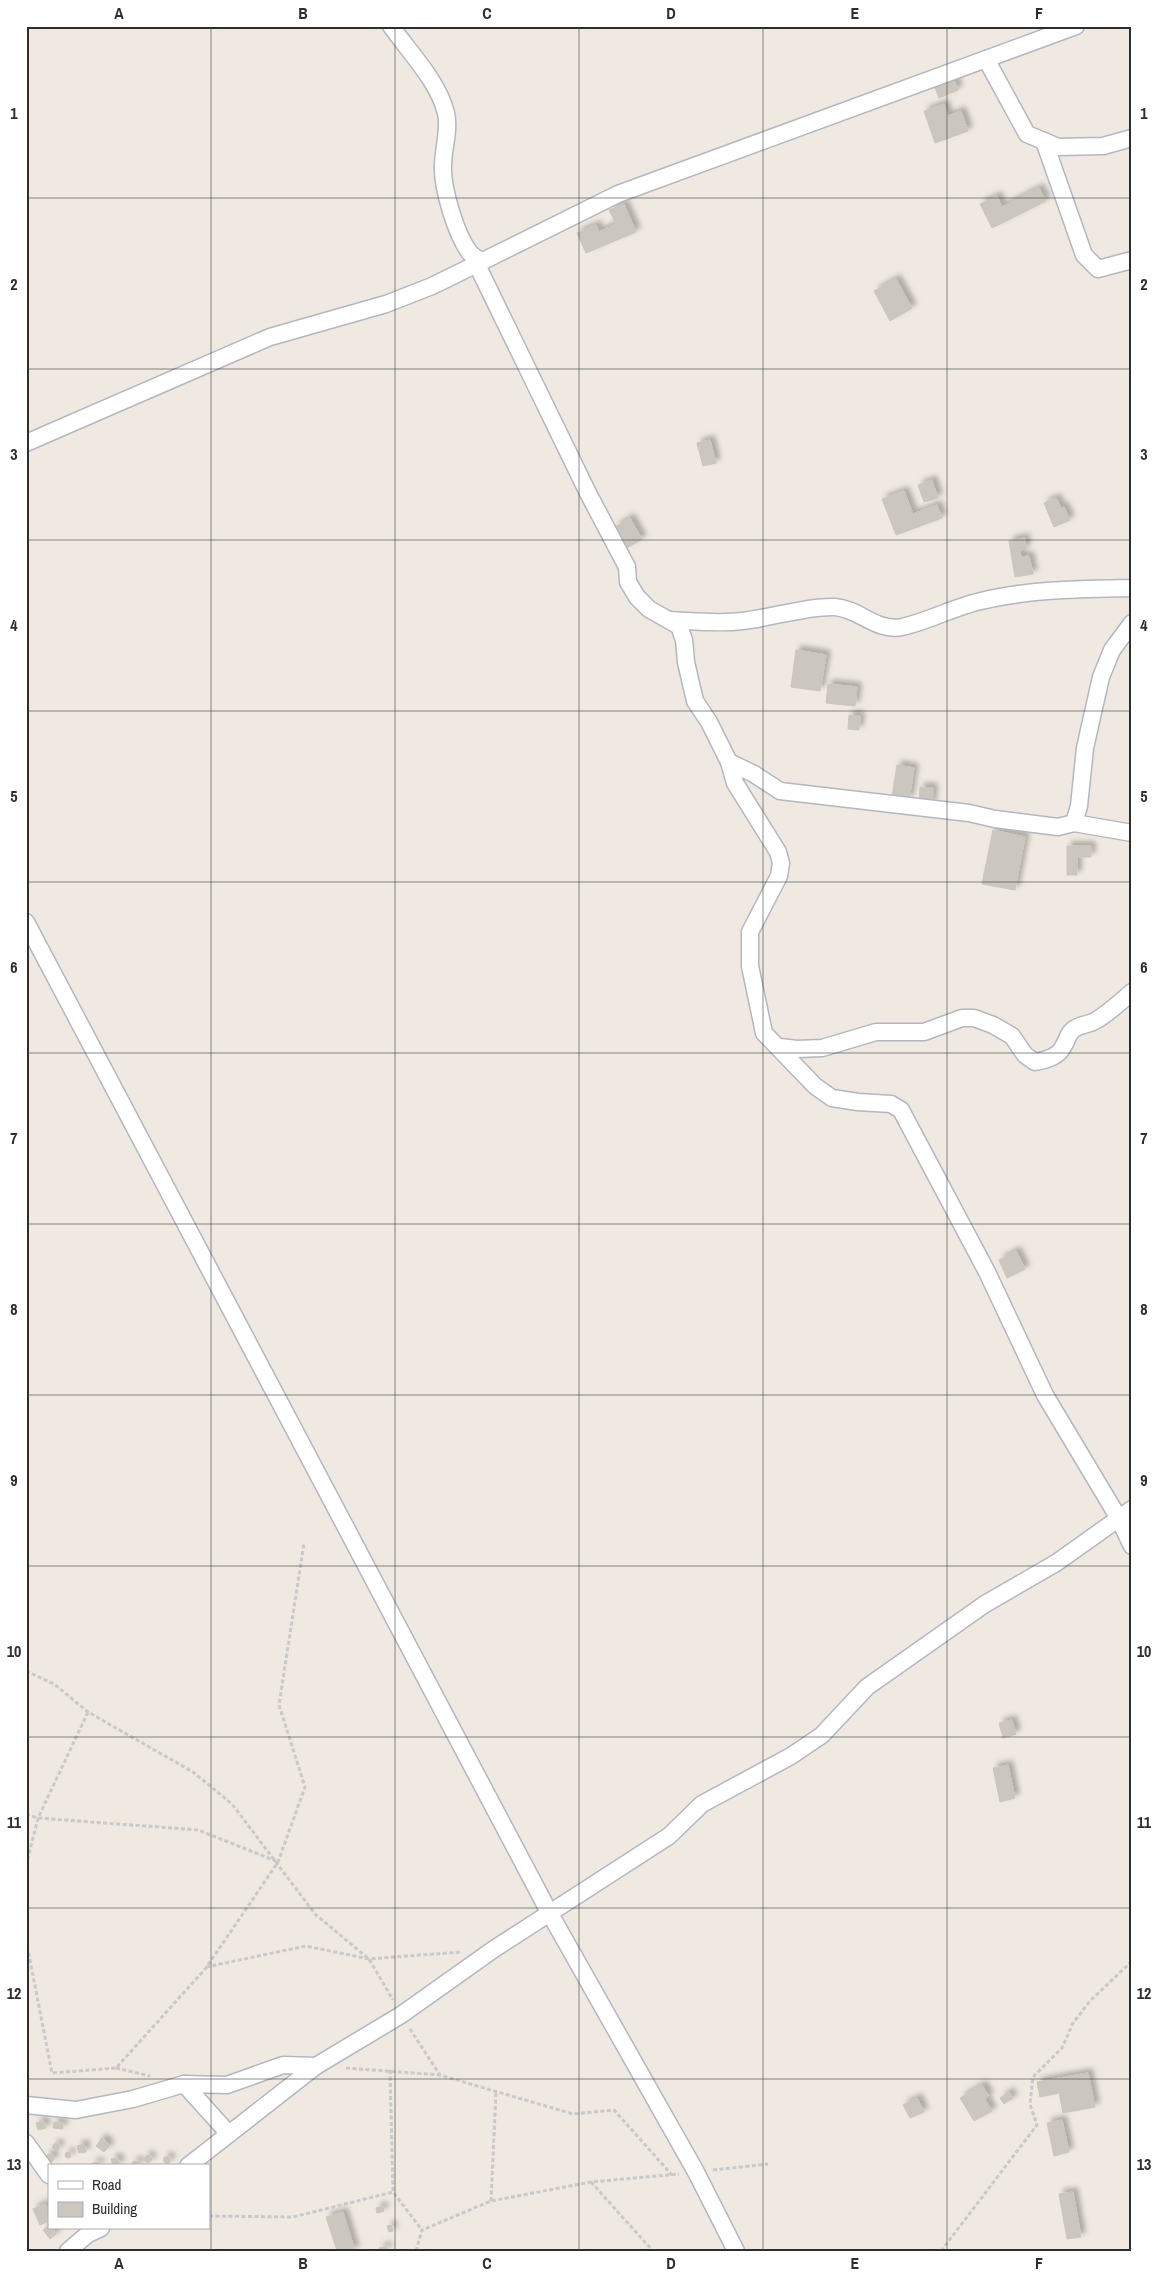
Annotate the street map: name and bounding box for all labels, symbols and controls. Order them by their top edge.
text: A [114,2,124,24]
text: B [298,2,308,24]
text: C [482,2,492,24]
text: D [666,2,676,24]
text: E [851,2,860,24]
text: F [1035,2,1043,24]
text: 1 [10,102,18,124]
text: 1 [1140,102,1148,124]
text: 2 [10,273,18,295]
text: 2 [1140,273,1148,295]
text: 3 [10,443,18,465]
text: 3 [1140,443,1148,465]
text: 4 [10,614,18,636]
text: 4 [1140,614,1148,636]
text: 5 [10,785,18,807]
text: 5 [1140,785,1148,807]
text: 6 [10,956,18,978]
text: 6 [1140,956,1148,978]
text: 7 [10,1127,18,1149]
text: 7 [1140,1127,1148,1149]
text: 8 [10,1298,18,1320]
text: 8 [1140,1298,1148,1320]
text: 9 [10,1469,18,1491]
text: 9 [1140,1469,1148,1491]
text: 10 [7,1640,21,1662]
text: 10 [1137,1640,1151,1662]
text: 11 [7,1811,22,1833]
text: 11 [1137,1811,1152,1833]
text: 12 [7,1982,21,2004]
text: 12 [1137,1982,1151,2004]
text: 13 [7,2153,21,2175]
text: 13 [1137,2153,1151,2175]
legend [48,2164,210,2230]
text: Road [92,2174,121,2195]
text: Building [92,2198,137,2219]
text: A [114,2252,124,2274]
text: B [298,2252,308,2274]
text: C [482,2252,492,2274]
text: D [666,2252,676,2274]
text: E [851,2252,860,2274]
text: F [1035,2252,1043,2274]

